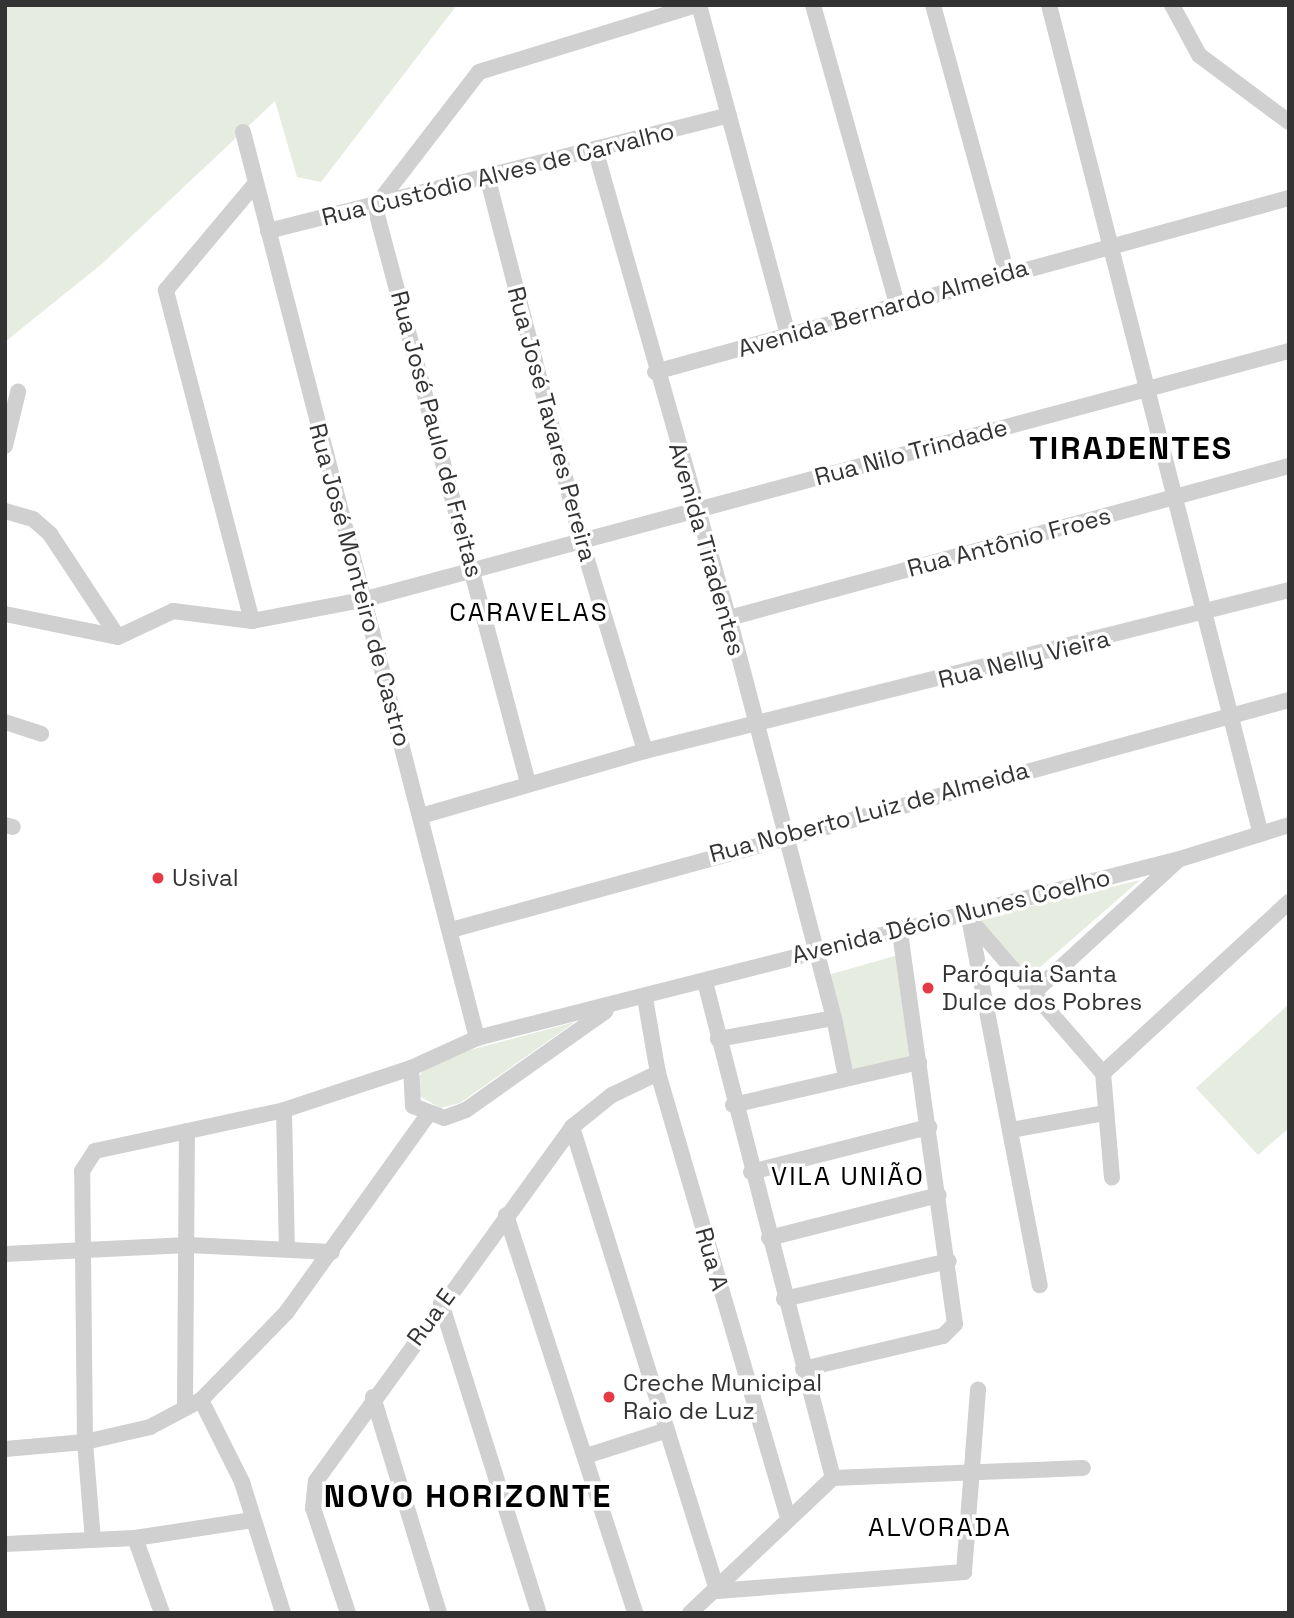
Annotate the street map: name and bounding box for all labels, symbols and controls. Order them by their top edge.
street label: Rua Custódio Alves de Carvalho [319,116,677,232]
street label: Avenida Bernardo Almeida [734,253,1032,363]
street label: Rua José Tavares Pereira [501,283,603,565]
street label: Rua José Paulo de Freitas [385,288,489,580]
street label: Rua Nilo Trindade [811,412,1011,492]
street label: Rua José Monteiro de Castro [303,420,417,750]
district label: TIRADENTES [1030,429,1232,467]
street label: Avenida Tiradentes [663,439,751,659]
street label: Rua Antônio Froes [904,501,1114,583]
district label: CARAVELAS [450,597,608,629]
street label: Rua Nelly Vieira [935,624,1113,694]
street label: Rua Noberto Luiz de Almeida [706,755,1032,869]
street label: Avenida Décio Nunes Coelho [789,862,1113,970]
place label: Usival [172,864,239,892]
marker: Usival [150,870,166,886]
place label: Paróquia Santa Dulce dos Pobres [942,960,1142,1016]
marker: Paróquia Santa Dulce dos Pobres [920,980,936,996]
district label: VILA UNIÃO [772,1161,924,1193]
street label: Rua A [689,1224,735,1294]
street label: Rua E [401,1283,461,1351]
place label: Creche Municipal Raio de Luz [623,1369,822,1425]
marker: Creche Municipal Raio de Luz [601,1389,617,1405]
district label: NOVO HORIZONTE [325,1477,611,1515]
district label: ALVORADA [869,1512,1011,1544]

